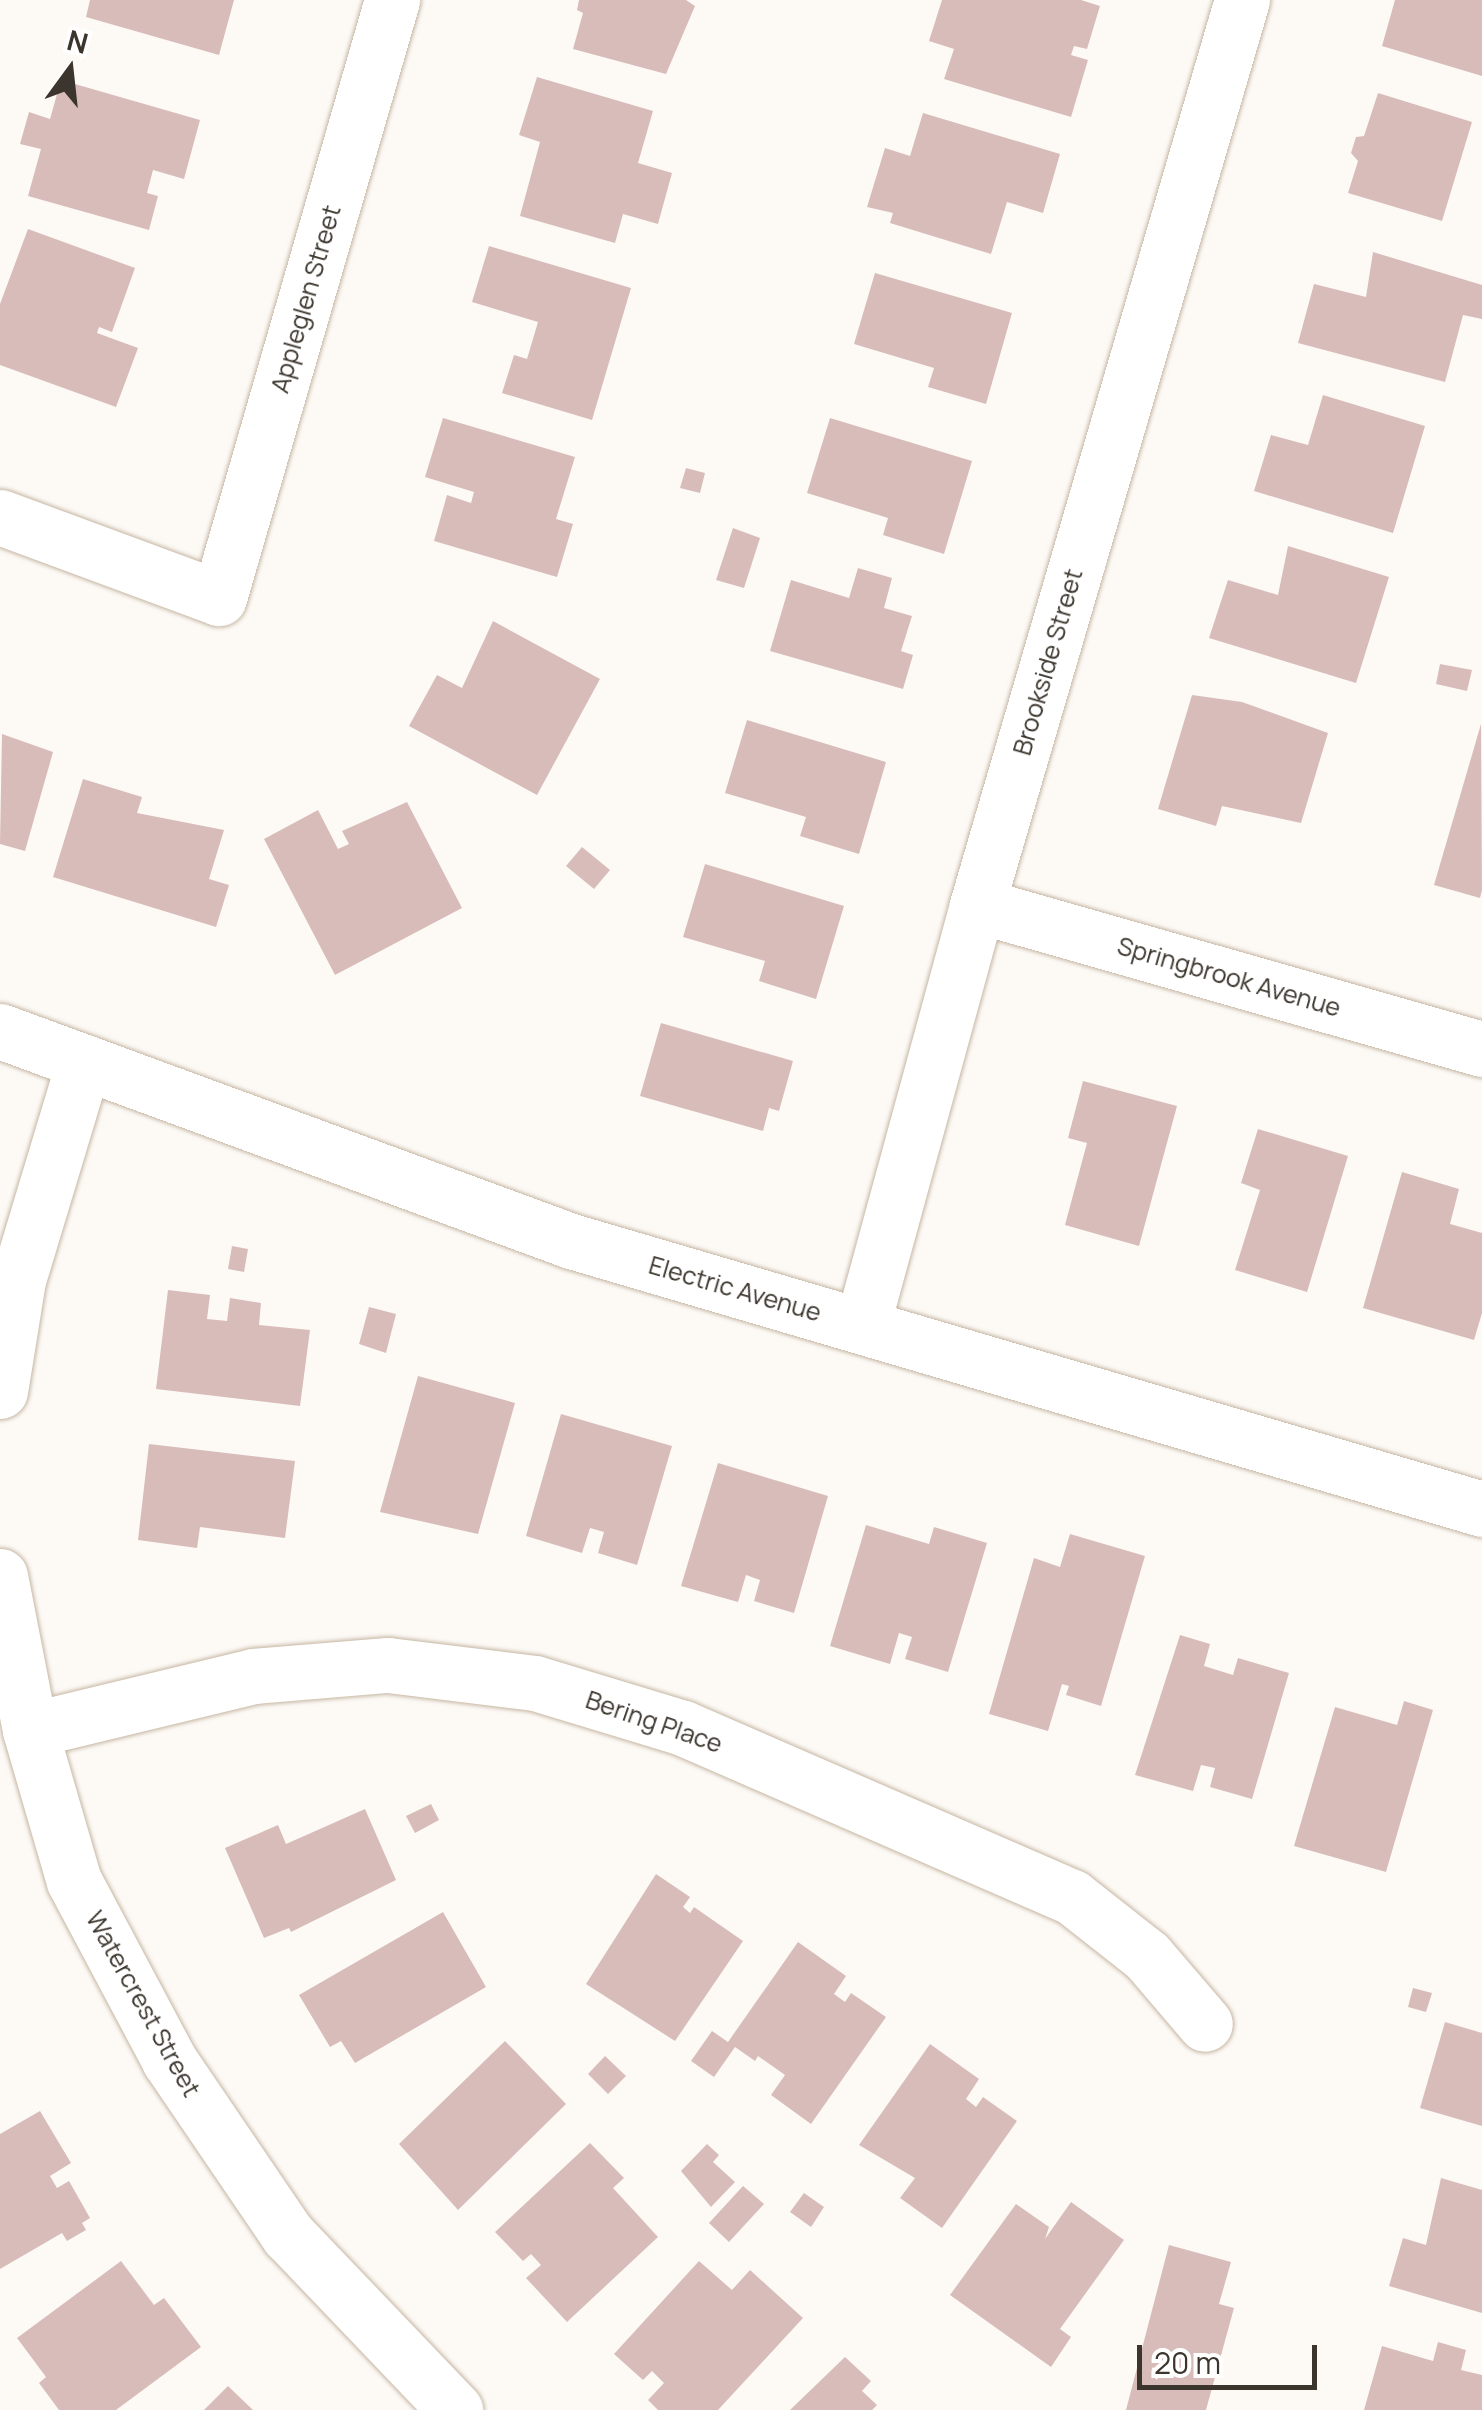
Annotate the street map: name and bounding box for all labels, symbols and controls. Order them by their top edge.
north arrow [20,20,120,120]
text: N [63,20,92,62]
street label: Appleglen Street [265,202,347,396]
street label: Brookside Street [1007,565,1089,759]
street label: Springbrook Avenue [1114,931,1344,1023]
street label: Electric Avenue [645,1250,825,1328]
street label: Bering Place [582,1685,726,1759]
street label: Watercrest Street [80,1906,206,2102]
scale bar [1142,2325,1322,2387]
text: 20 m [1154,2342,1221,2383]

